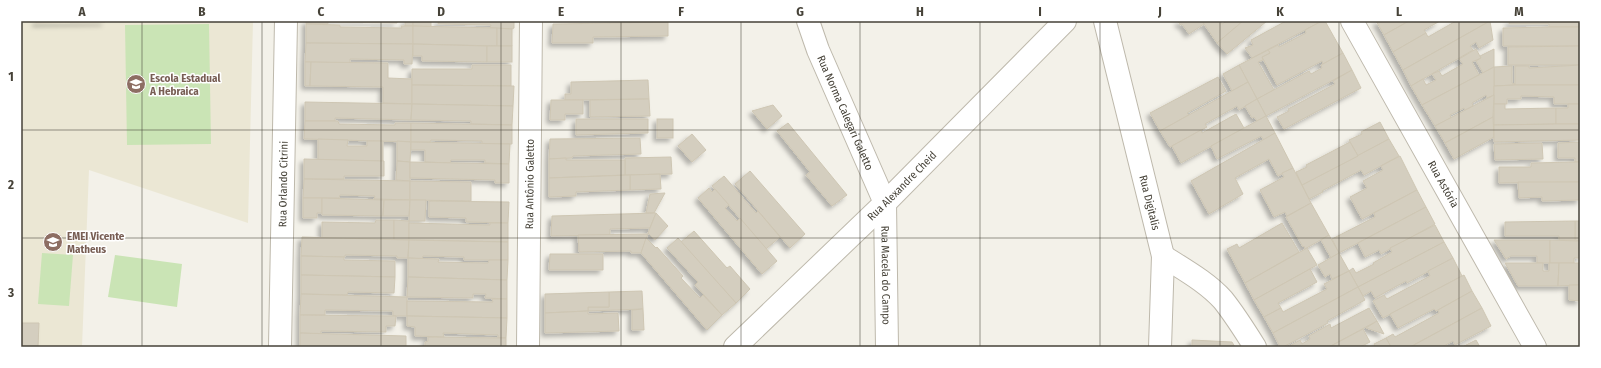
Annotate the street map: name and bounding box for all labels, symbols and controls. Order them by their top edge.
text: A [77,4,86,19]
text: B [198,4,206,19]
text: C [318,4,325,19]
text: D [437,4,445,19]
text: E [558,4,564,19]
text: F [678,4,684,19]
text: G [796,4,804,19]
text: H [916,4,924,19]
text: I [1038,4,1042,19]
text: J [1157,4,1162,19]
text: K [1276,4,1284,19]
text: L [1396,4,1402,19]
text: M [1514,4,1524,19]
street label: Rua Norma Calegari Galetto [815,53,876,172]
text: 1 [8,69,14,84]
place label: Escola Estadual A Hebraica [149,72,221,98]
school or university icon: Escola Estadual A Hebraica [125,73,147,95]
street label: Rua Antônio Galetto [523,139,536,229]
street label: Rua Orlando Citrini [276,141,290,227]
street label: Rua Alexandre Cheid [864,148,939,223]
street label: Rua Astória [1425,158,1462,210]
street label: Rua Digitalis [1137,174,1163,232]
text: 2 [7,177,14,192]
street label: Rua Macela do Campo [879,226,893,325]
place label: EMEI Vicente Matheus [67,230,125,256]
school or university icon: EMEI Vicente Matheus [42,231,64,253]
text: 3 [7,285,14,300]

